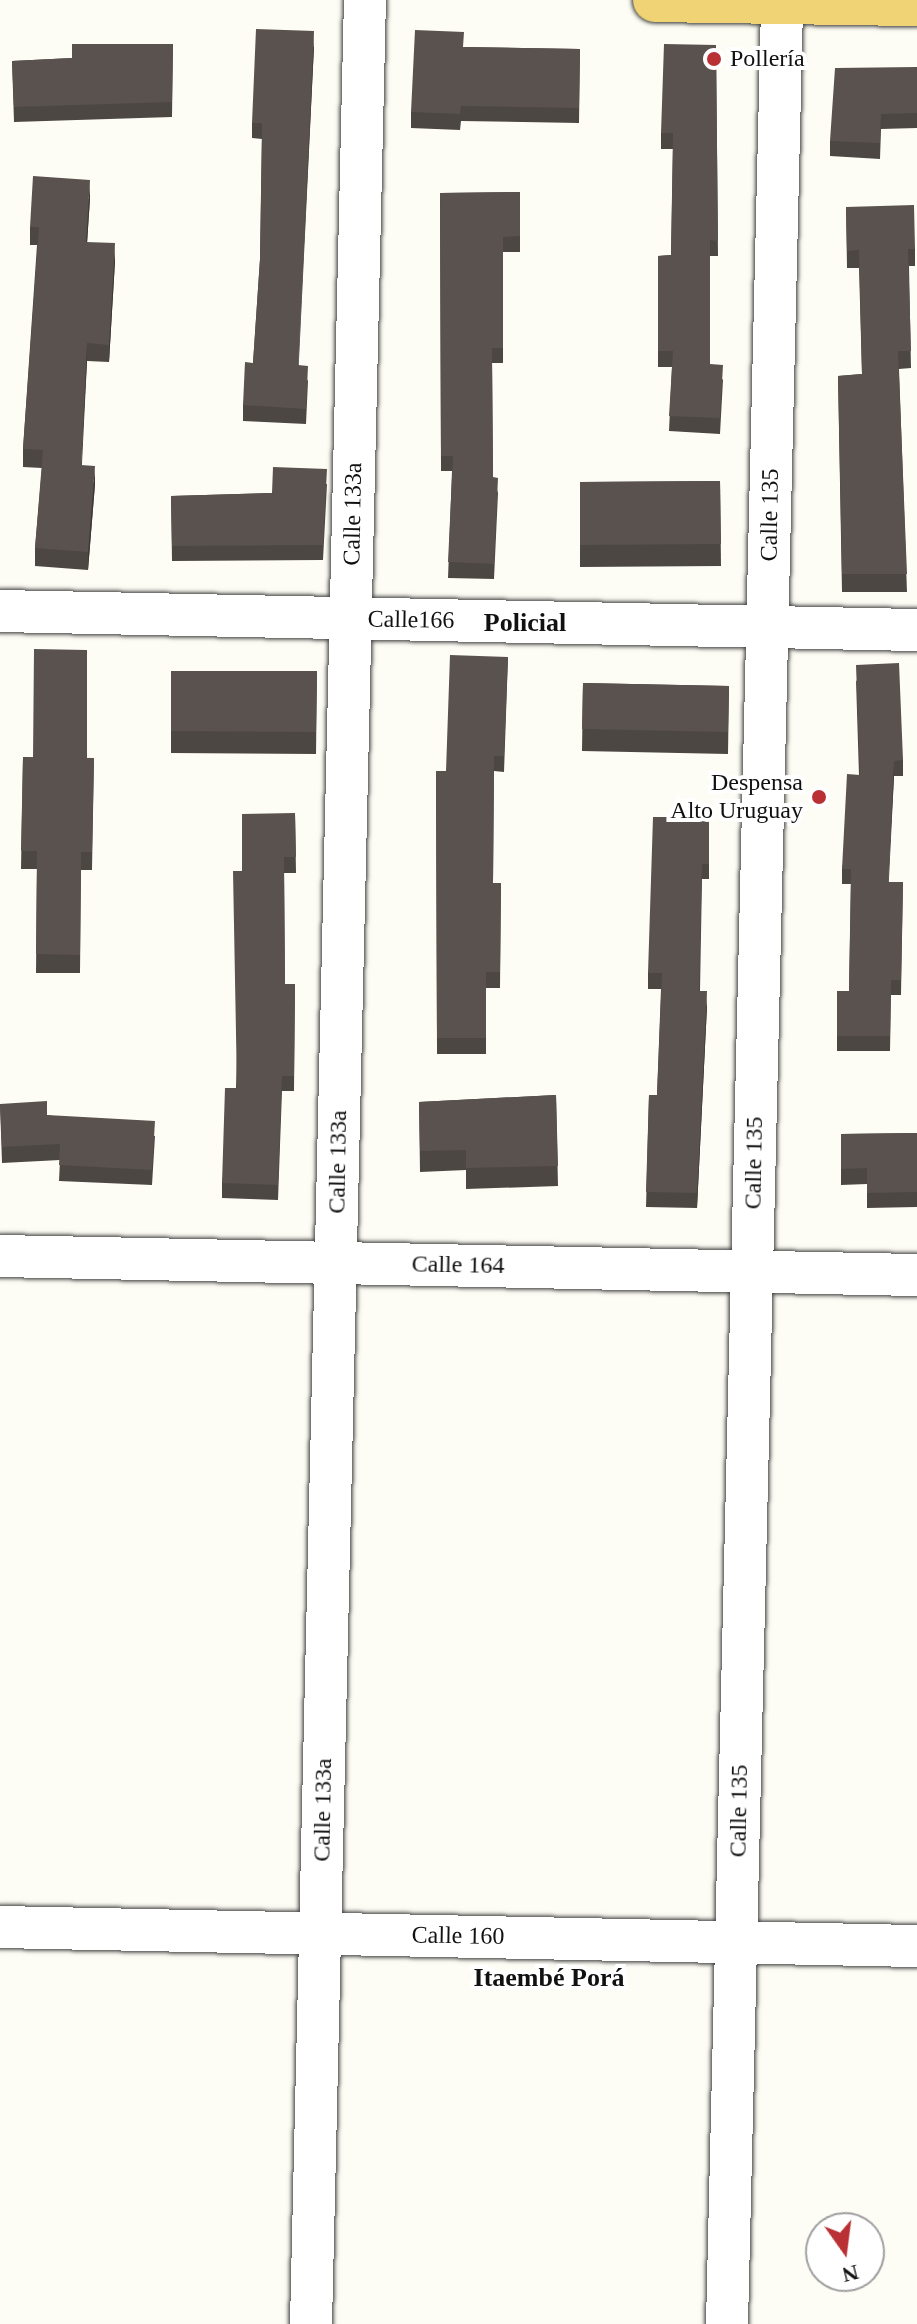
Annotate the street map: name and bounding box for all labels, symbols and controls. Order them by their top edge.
place label: Pollería [730,45,805,73]
marker: Pollería [705,50,723,68]
street label: Calle 133a [338,462,368,566]
street label: Calle 135 [755,468,785,562]
street label: Calle166 [367,605,455,635]
district label: Policial [484,607,566,639]
place label: Despensa Alto Uruguay [670,769,803,825]
marker: Despensa Alto Uruguay [810,788,828,806]
street label: Calle 133a [323,1110,353,1214]
street label: Calle 135 [739,1116,769,1210]
street label: Calle 164 [411,1250,505,1280]
street label: Calle 133a [308,1758,338,1862]
street label: Calle 135 [724,1764,754,1858]
street label: Calle 160 [411,1921,505,1951]
district label: Itaembé Porá [474,1962,624,1994]
north arrow [805,2212,885,2292]
text: N [840,2260,861,2288]

